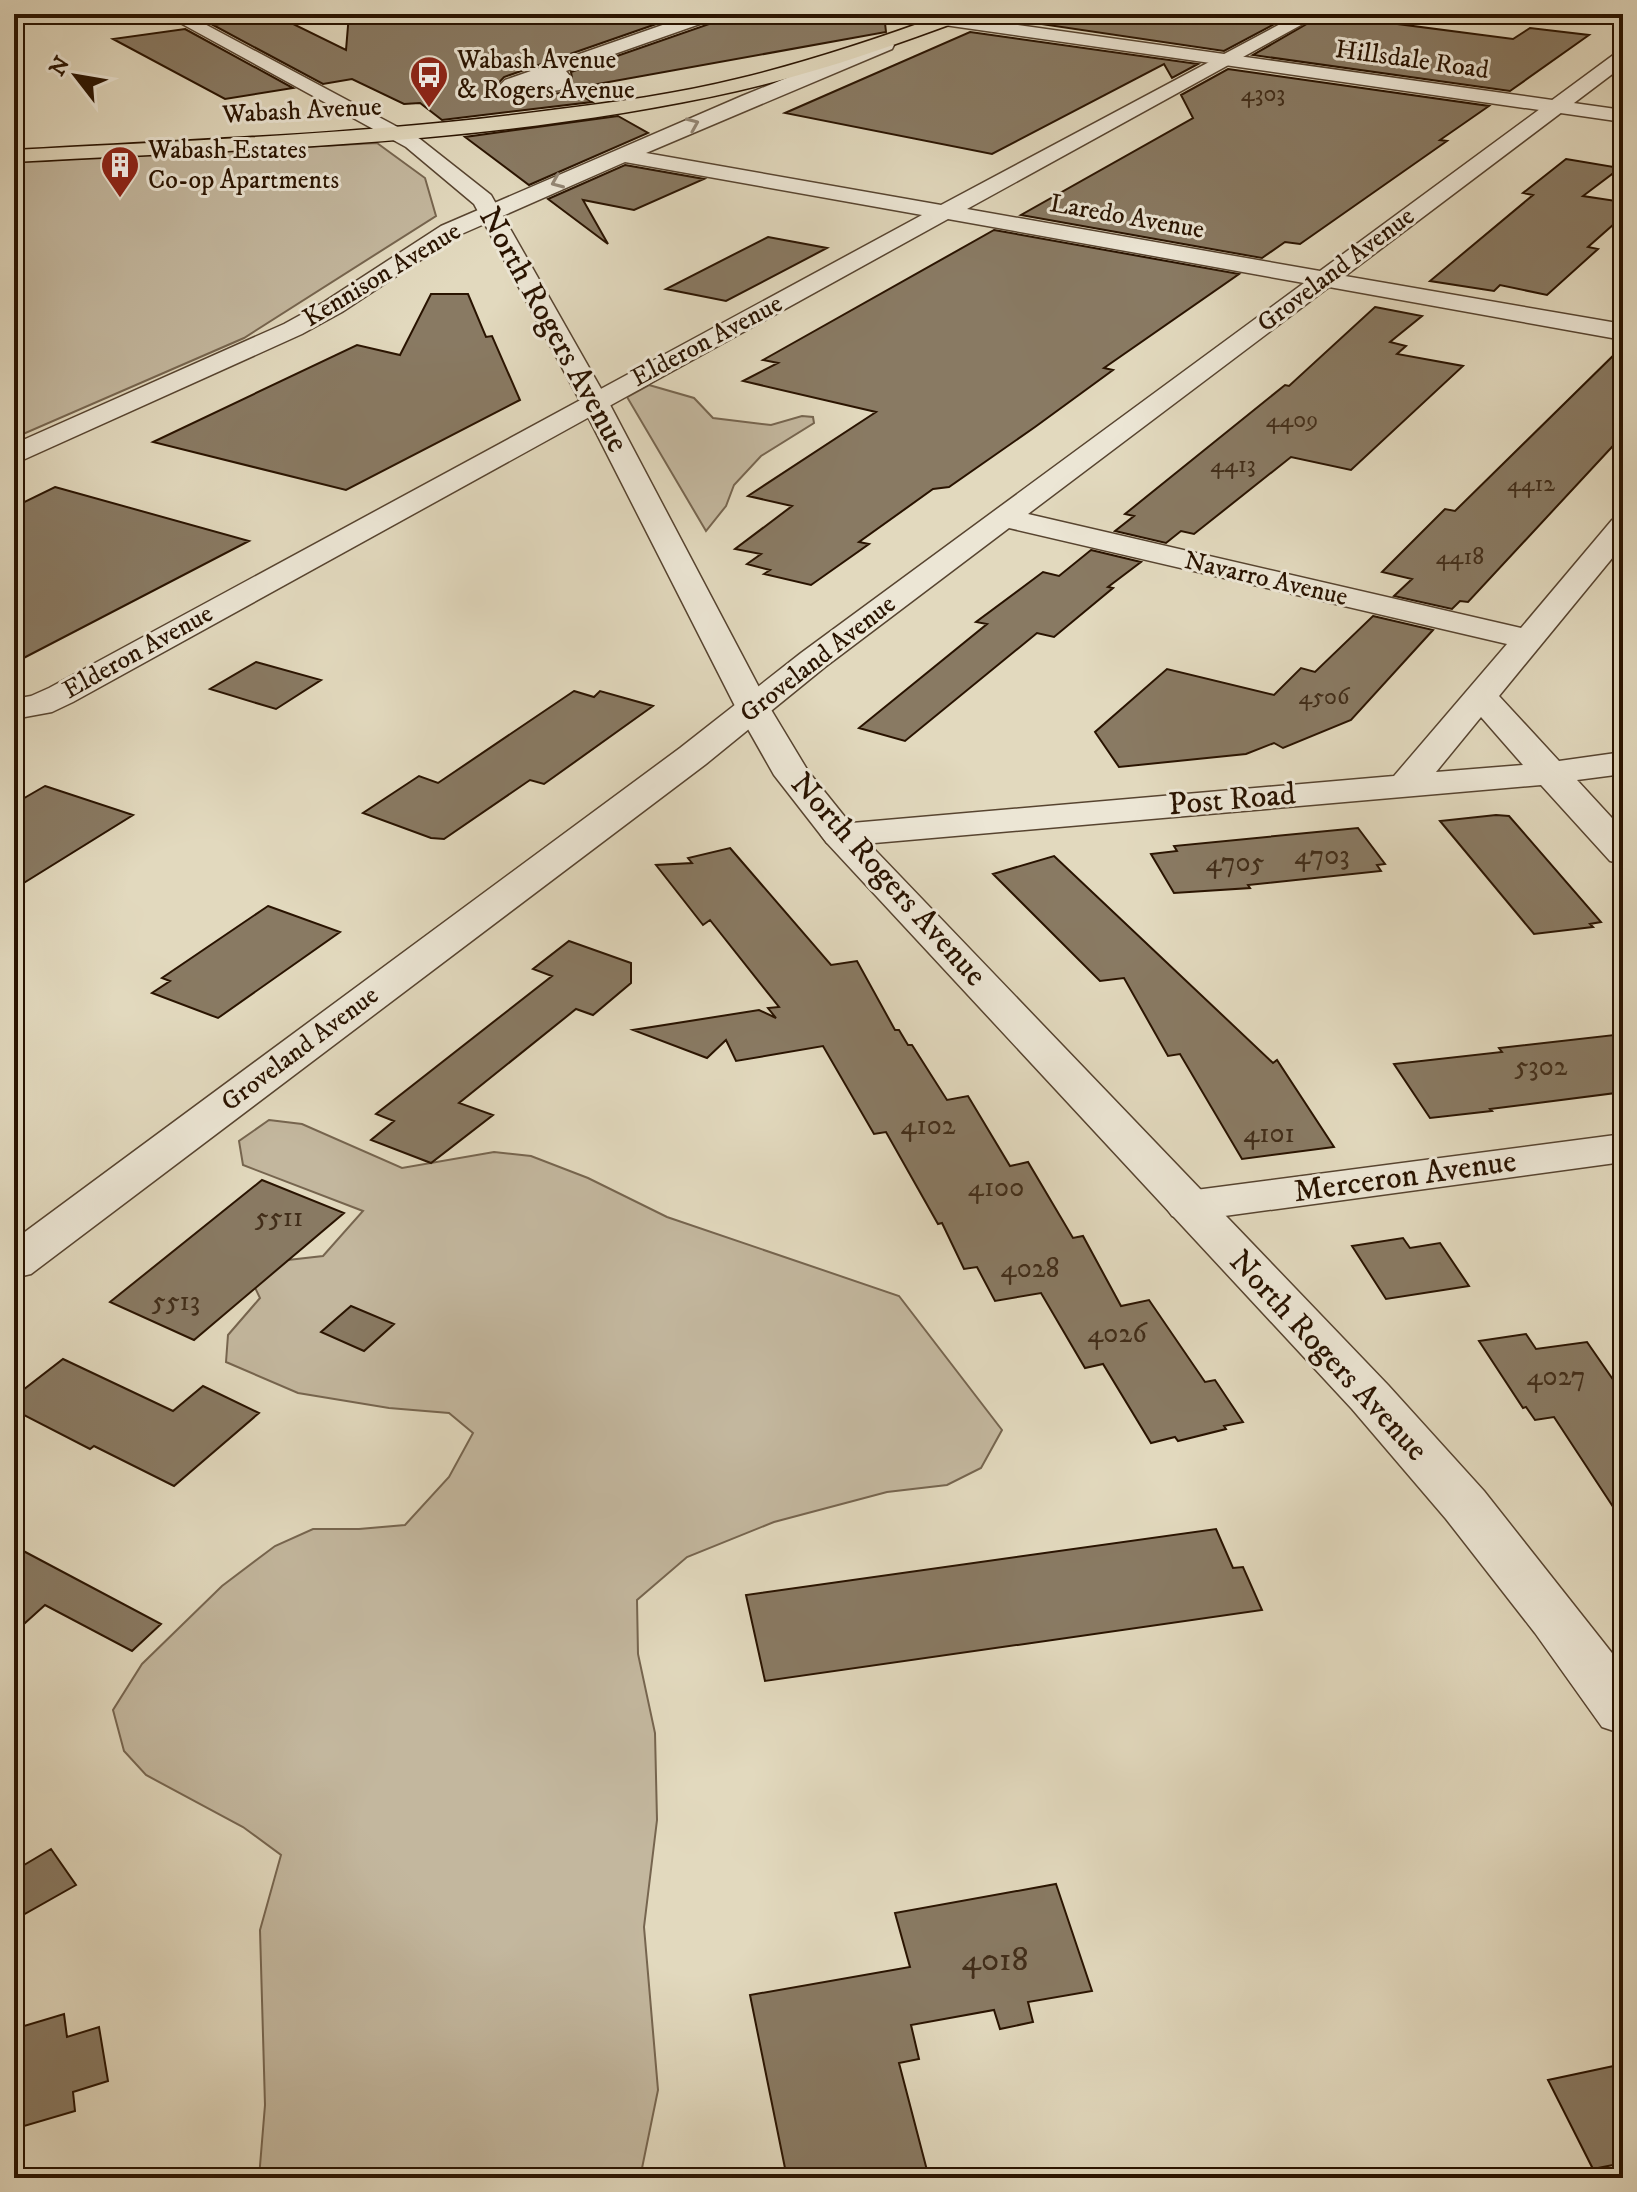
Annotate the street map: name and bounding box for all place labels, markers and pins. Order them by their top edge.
place label: Wabash Avenue & Rogers Avenue [456,44,635,107]
bus stop icon: Wabash Avenue & Rogers Avenue [408,54,450,109]
place label: Wabash Estates Co-op Apartments [147,134,339,197]
building icon: Wabash Estates Co-op Apartments [99,144,141,199]

